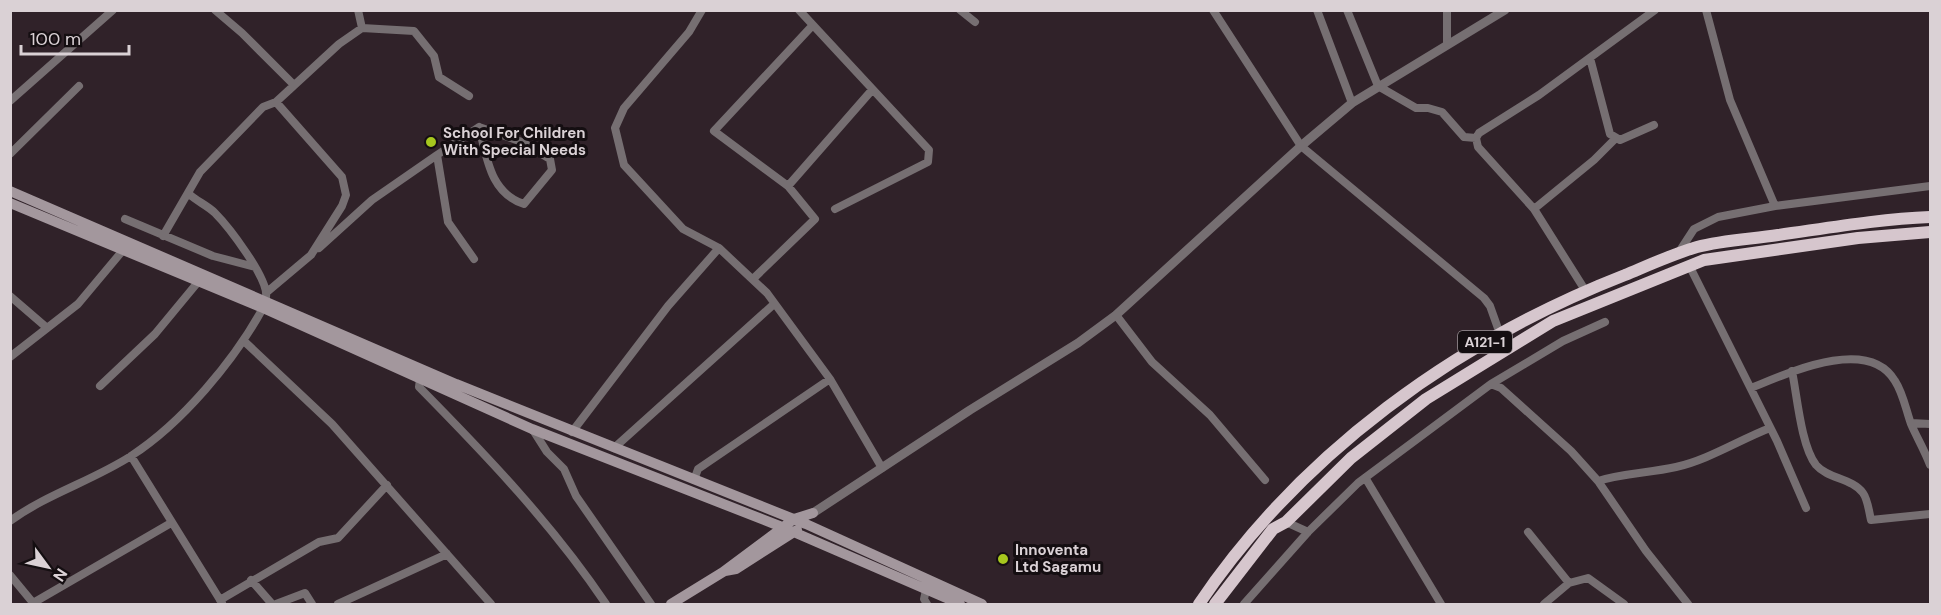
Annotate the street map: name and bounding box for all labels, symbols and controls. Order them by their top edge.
scale bar [21,18,129,56]
text: 100 m [30,27,81,51]
place label: School For Children With Special Needs [443,123,586,160]
marker: School For Children With Special Needs [424,135,438,149]
road number: A121-1 [1458,331,1512,353]
north arrow [18,537,78,597]
place label: Innoventa Ltd Sagamu [1015,540,1101,577]
marker: Innoventa Ltd Sagamu [996,552,1010,566]
text: N [48,564,72,586]

